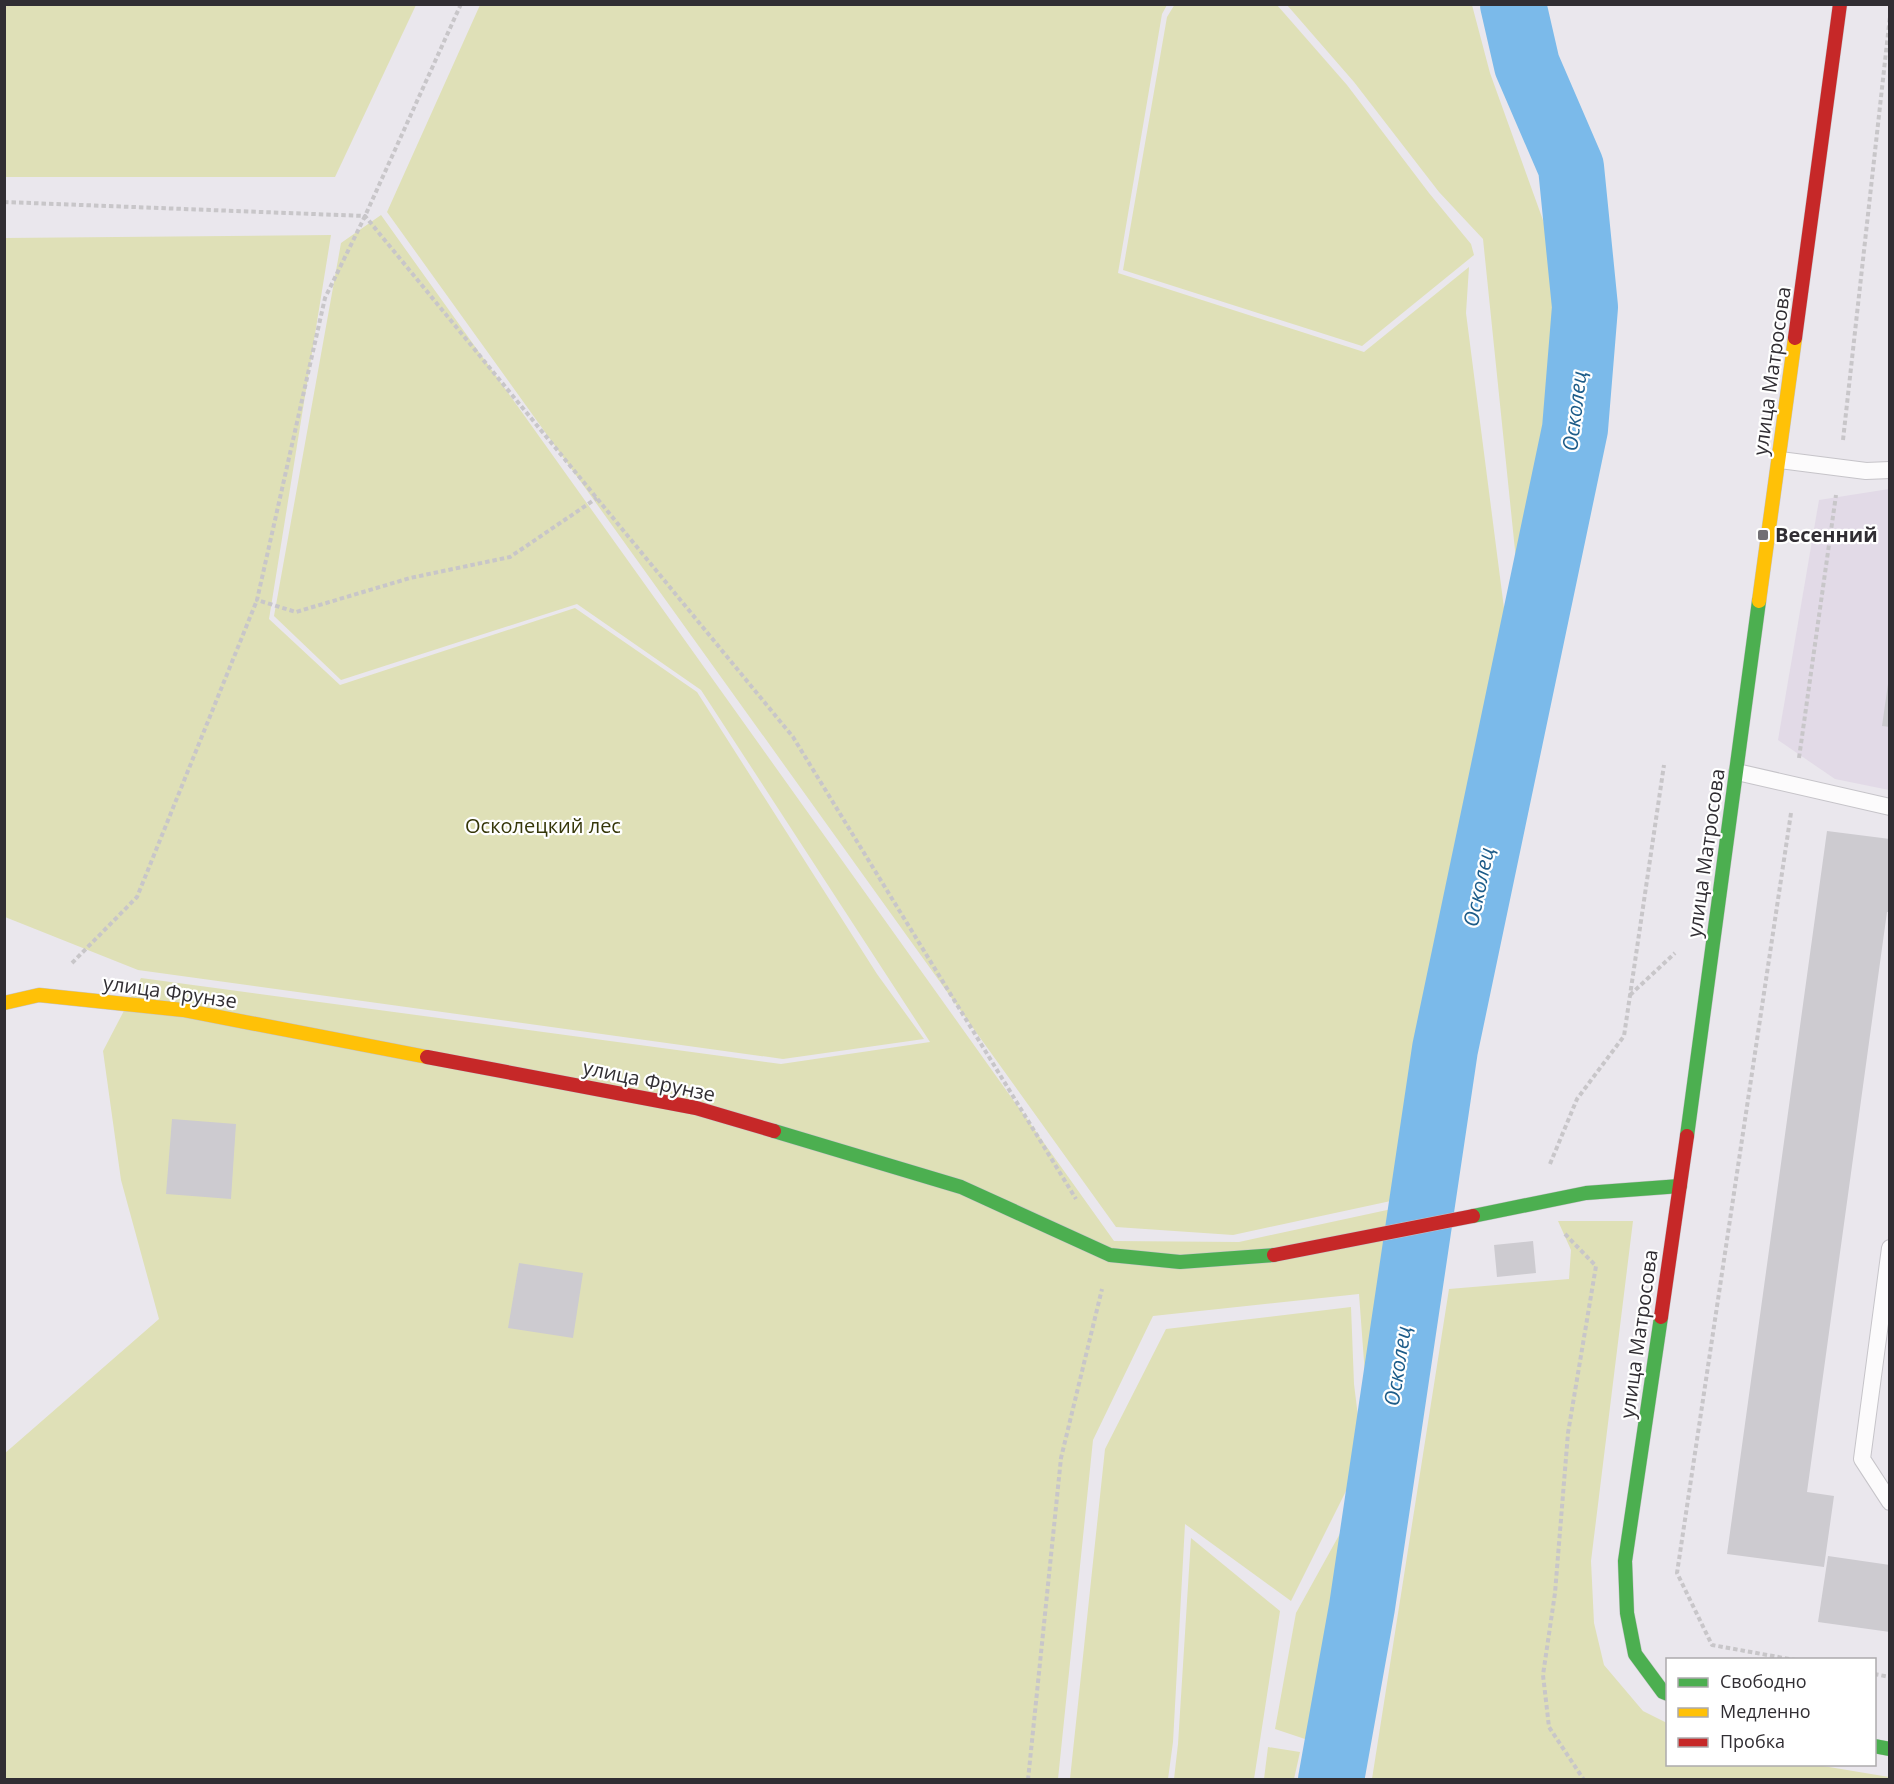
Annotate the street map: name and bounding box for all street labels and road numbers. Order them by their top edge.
street label: улица Матросова [1746,285,1797,457]
street label: улица Матросова [1680,767,1731,939]
street label: улица Фрунзе [101,969,239,1014]
street label: улица Фрунзе [580,1053,718,1108]
street label: улица Матросова [1613,1248,1664,1420]

